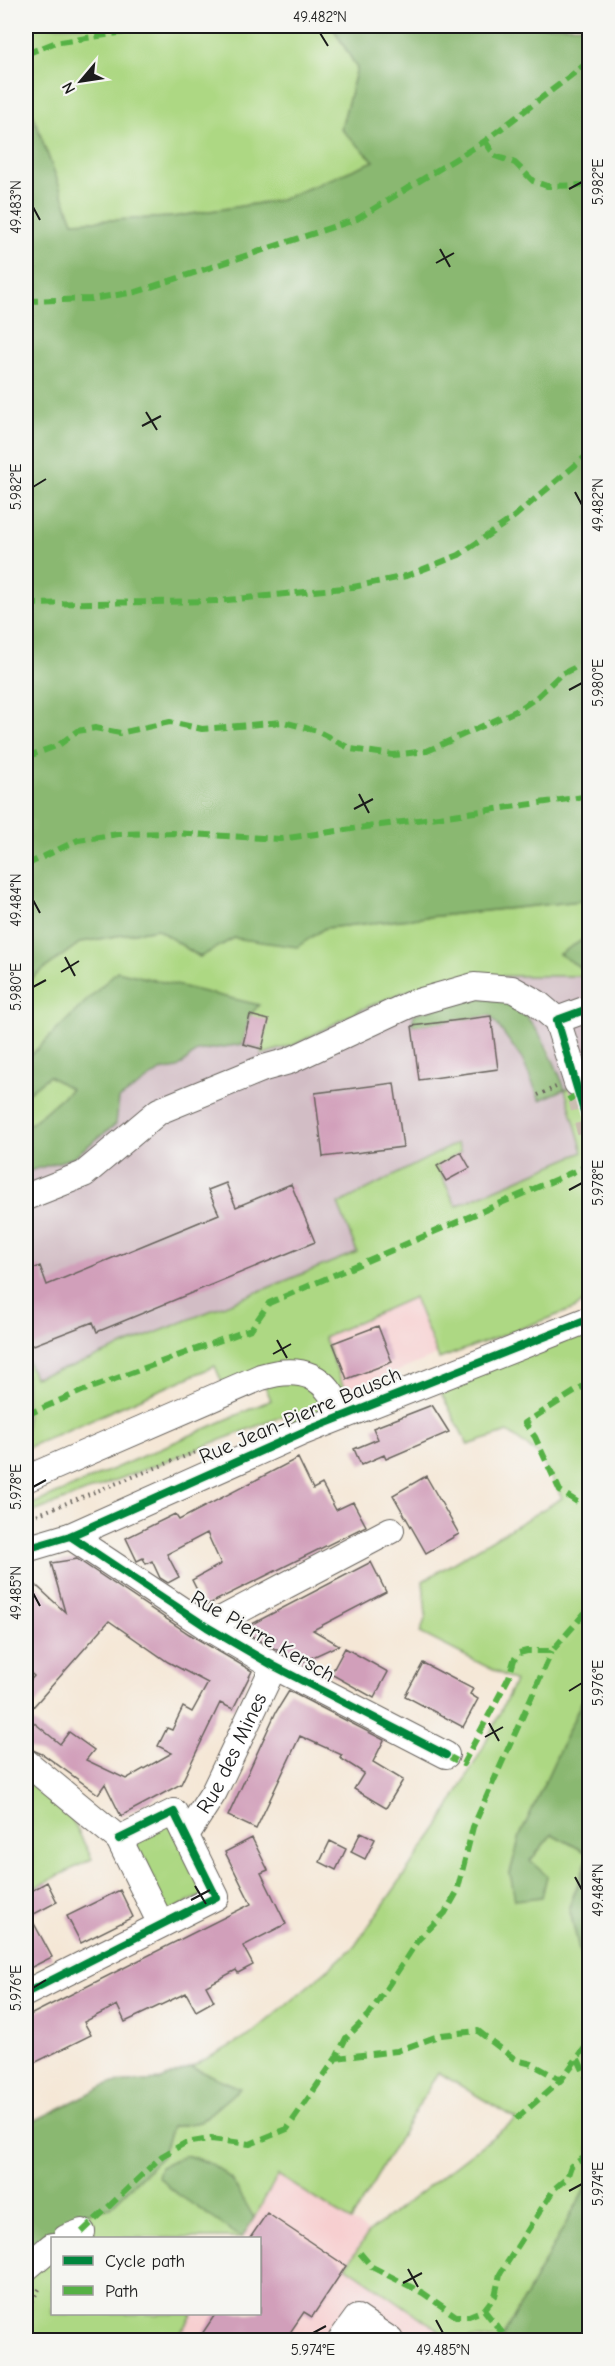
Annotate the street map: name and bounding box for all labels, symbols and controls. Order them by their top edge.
text: 49.482°N [293,8,347,26]
north arrow [51,51,111,111]
text: N [58,79,79,97]
text: 5.982°E [589,159,607,205]
text: 49.483°N [7,180,25,234]
text: 5.982°E [7,464,25,510]
text: 49.482°N [589,478,607,532]
text: 5.980°E [589,659,607,707]
text: 49.484°N [7,873,25,927]
text: 5.980°E [7,963,25,1011]
text: 5.978°E [589,1160,607,1206]
street label: Rue Jean-Pierre Bausch [195,1362,405,1468]
text: 5.978°E [7,1464,25,1510]
text: 49.485°N [7,1566,25,1620]
street label: Rue Pierre Kersch [187,1585,339,1687]
text: 5.976°E [589,1660,607,1706]
street label: Rue des Mines [191,1689,271,1818]
text: 49.484°N [589,1863,607,1917]
text: 5.976°E [7,1965,25,2011]
text: 5.974°E [589,2162,607,2206]
legend [51,2237,261,2315]
text: Cycle path [105,2251,185,2272]
text: Path [105,2281,138,2302]
text: 5.974°E [291,2341,335,2359]
text: 49.485°N [416,2341,470,2359]

